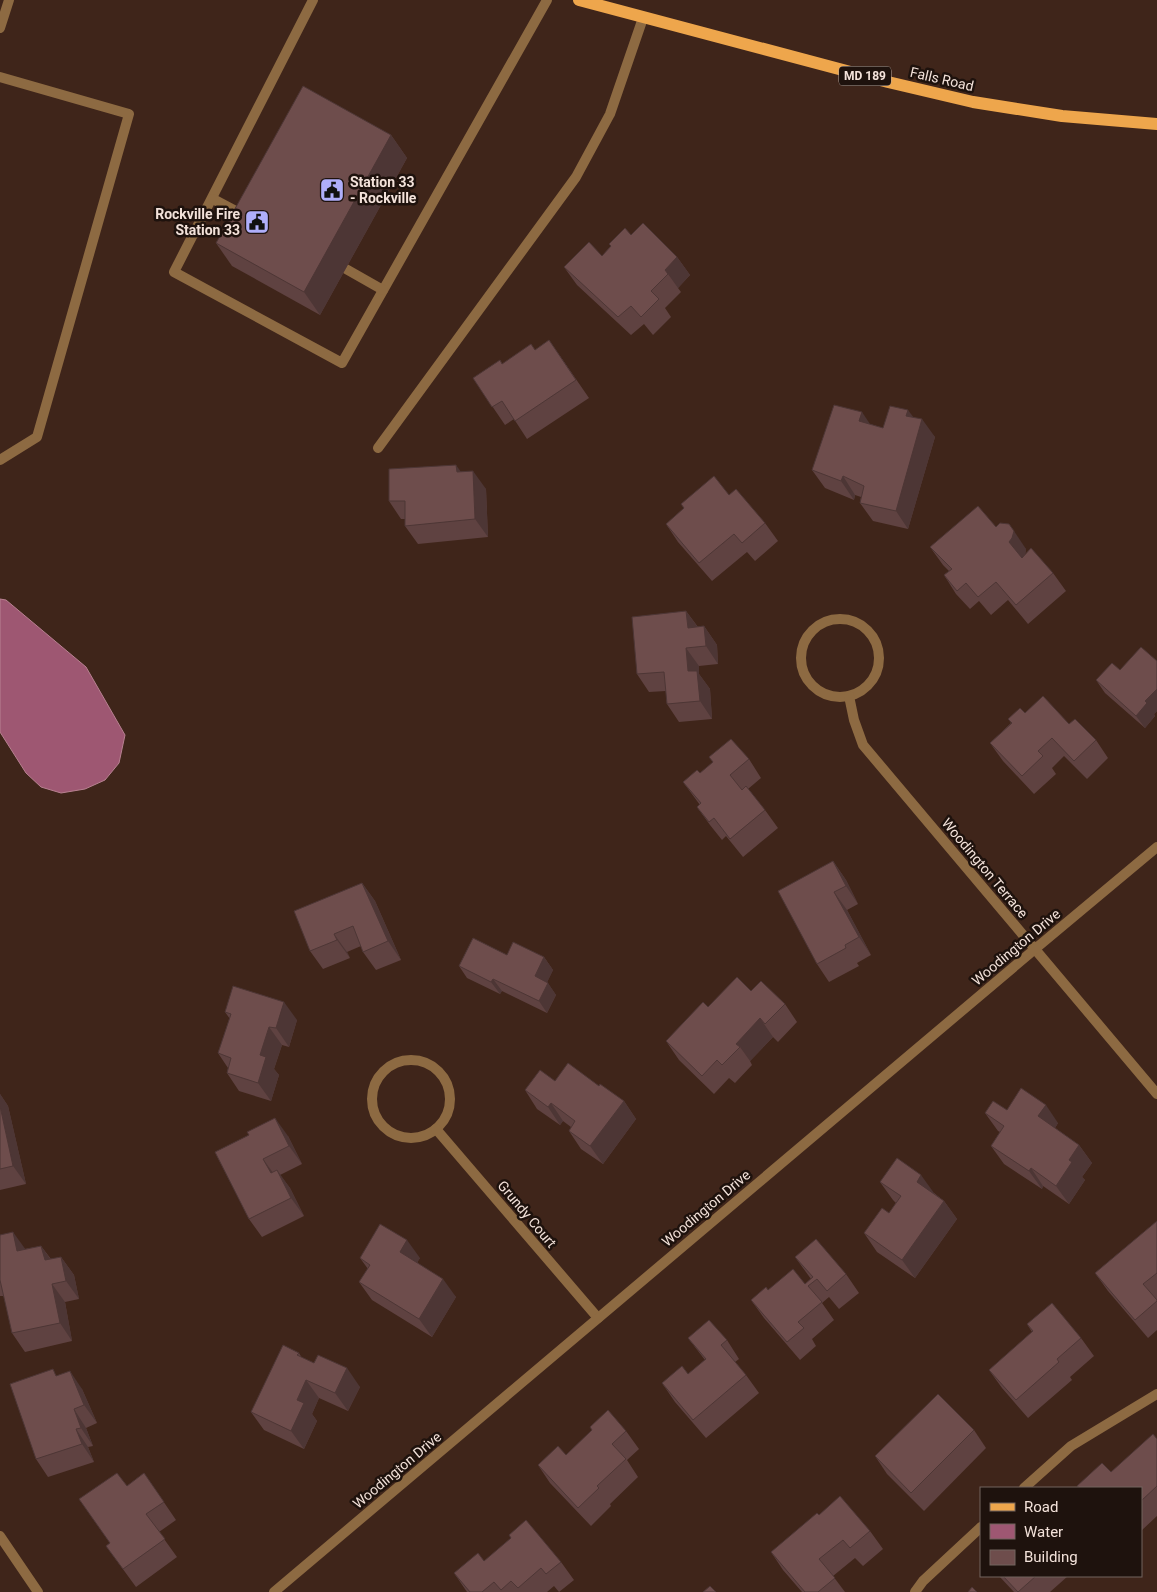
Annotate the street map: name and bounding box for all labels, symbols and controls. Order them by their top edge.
street label: Falls Road [909,64,975,94]
road number: MD 189 [839,66,891,85]
place label: Station 33 - Rockville [350,174,417,206]
public building icon: Station 33 - Rockville [319,177,345,203]
place label: Rockville Fire Station 33 [155,206,240,238]
public building icon: Rockville Fire Station 33 [244,209,270,235]
street label: Woodington Terrace [939,815,1031,921]
street label: Woodington Drive [969,905,1063,989]
street label: Woodington Drive [659,1166,753,1250]
street label: Grundy Court [494,1177,560,1251]
street label: Woodington Drive [350,1428,444,1512]
legend [980,1487,1142,1577]
text: Road [1024,1498,1058,1516]
text: Water [1024,1523,1063,1541]
text: Building [1024,1548,1078,1566]

